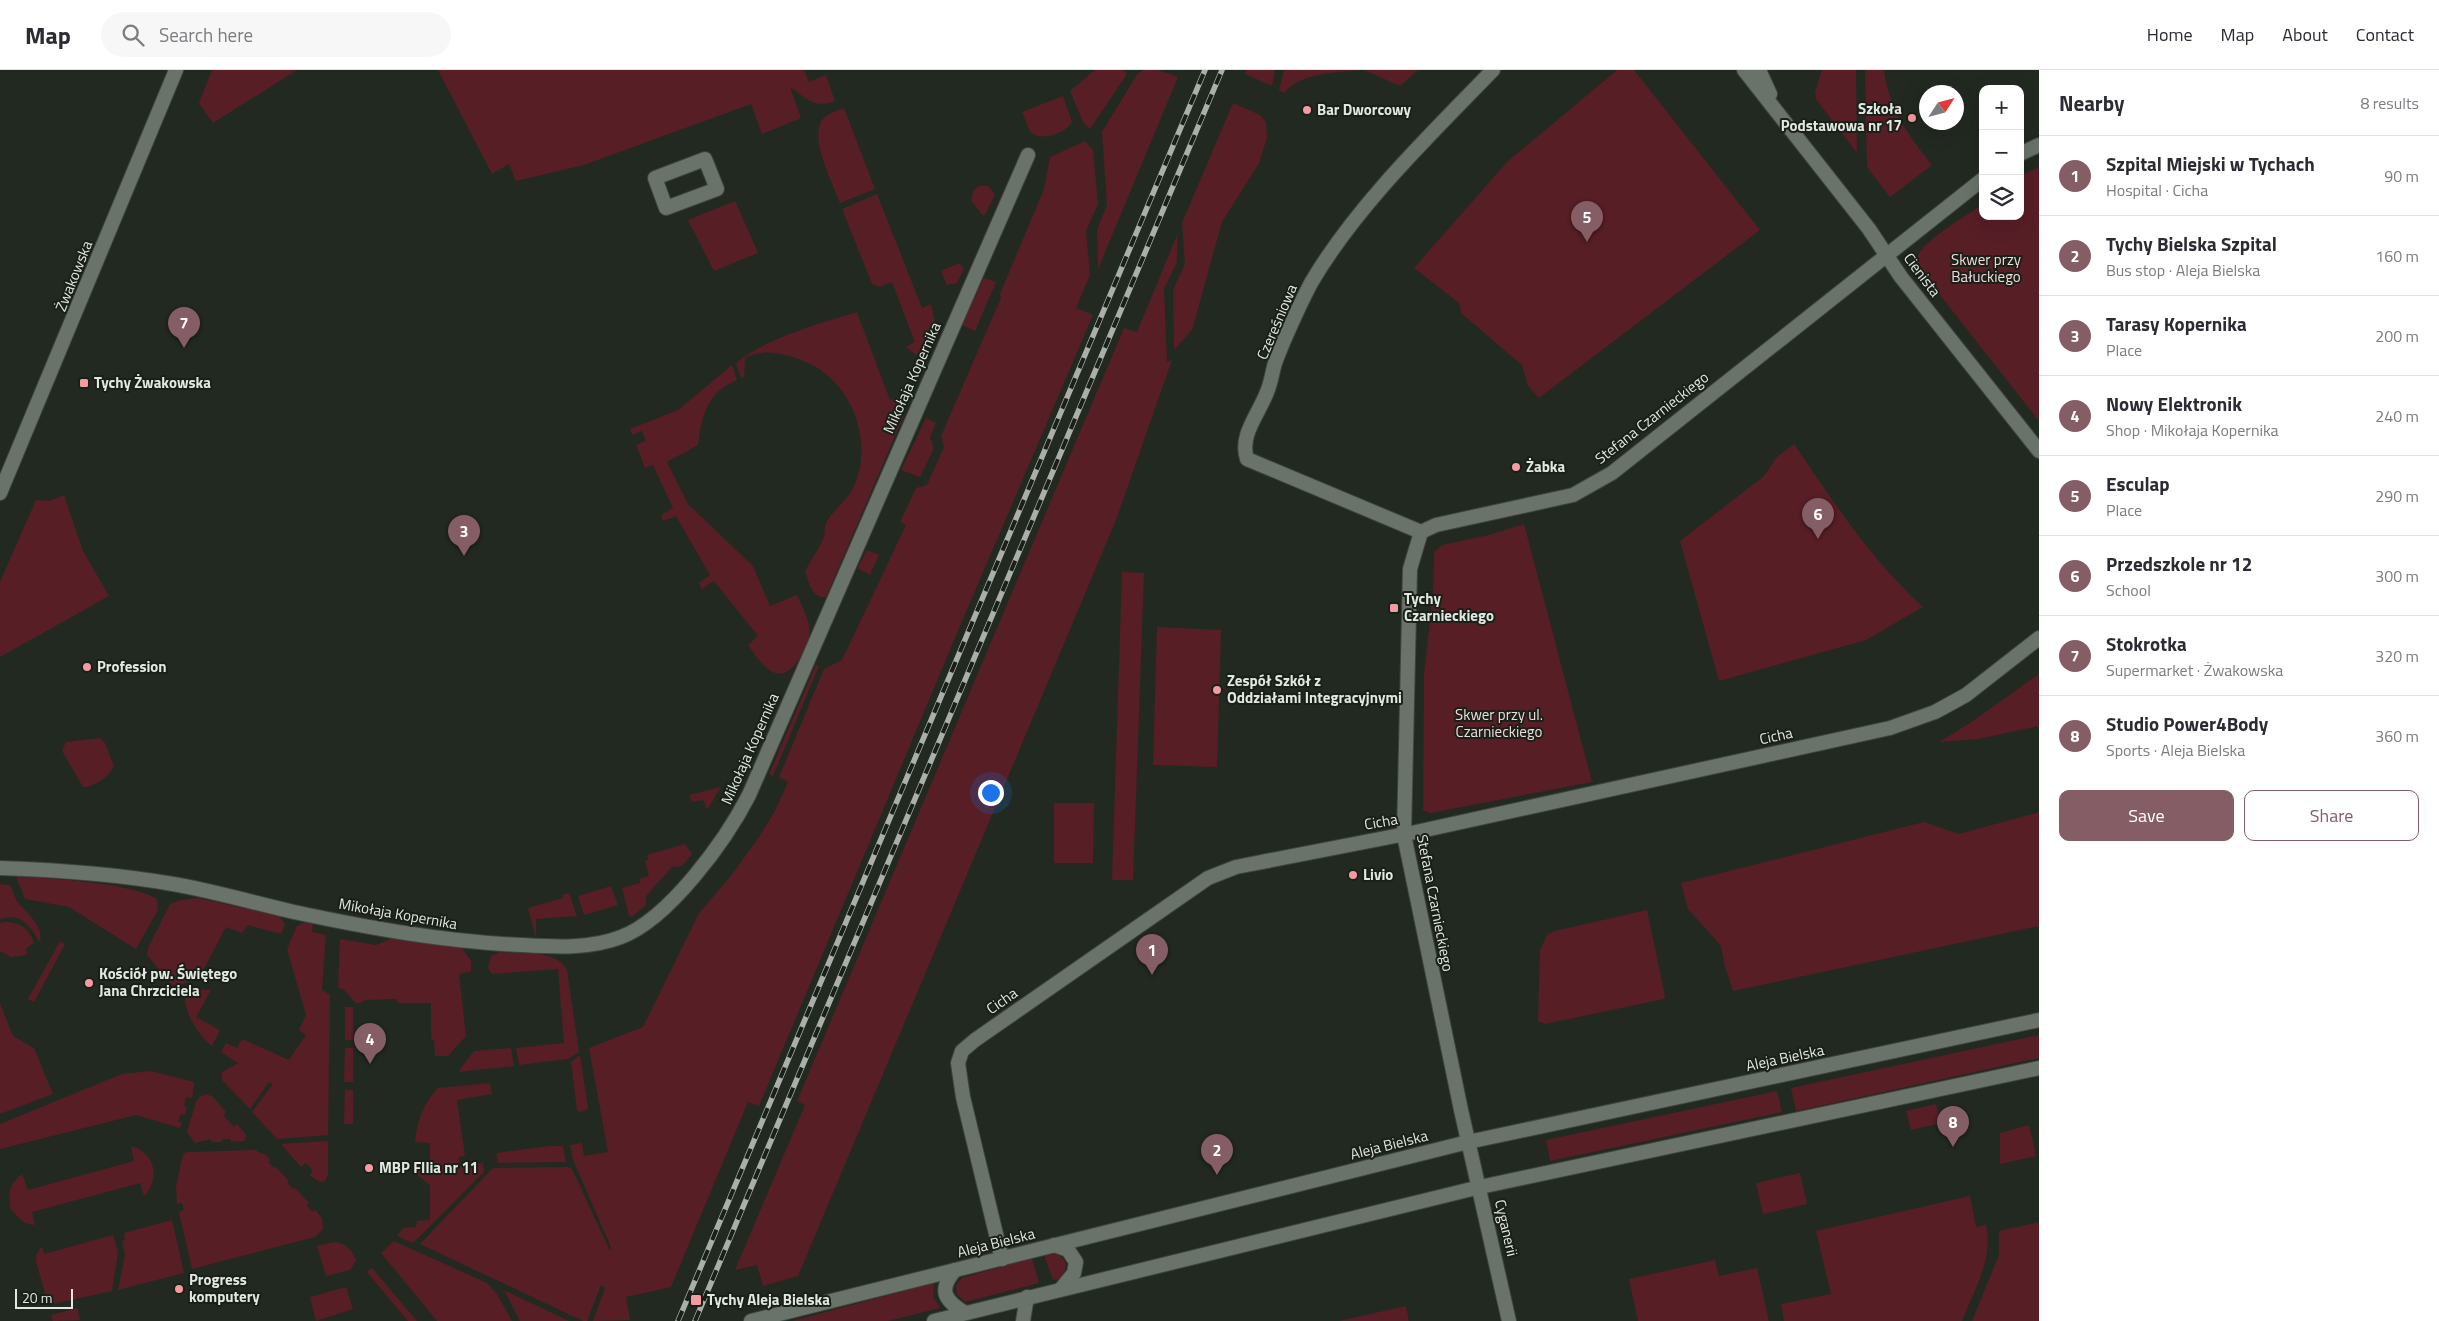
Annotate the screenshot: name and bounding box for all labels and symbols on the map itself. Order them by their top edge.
north arrow [1919,85,1964,130]
place label: Szkoła Podstawowa nr 17 [1781,97,1902,137]
place label: Bar Dworcowy [1317,98,1412,121]
marker: Bar Dworcowy [1301,104,1313,116]
marker: Szkoła Podstawowa nr 17 [1906,112,1918,124]
pin: 5 [1571,201,1603,242]
street label: Żwakowska [49,236,98,315]
street label: Cienista [1898,248,1947,302]
park label: Skwer przy Bałuckiego [1951,248,2021,288]
street label: Czereśniowa [1250,280,1303,363]
pin: 7 [168,307,200,348]
street label: Mikołaja Kopernika [877,318,947,437]
street label: Stefana Czarnieckiego [1590,366,1714,469]
place label: Tychy Żwakowska [94,371,211,394]
marker: Tychy Żwakowska [78,377,90,389]
place label: Żabka [1526,455,1566,478]
marker: Żabka [1510,461,1522,473]
pin: 6 [1802,498,1834,539]
pin: 3 [448,515,480,556]
place label: Tychy Czarnieckiego [1404,587,1494,627]
marker: Tychy Czarnieckiego [1388,602,1400,614]
place label: Profession [97,655,167,678]
marker: Profession [81,661,93,673]
place label: Zespół Szkół z Oddziałami Integracyjnymi [1227,669,1402,709]
marker: Zespół Szkół z Oddziałami Integracyjnymi [1211,684,1223,696]
street label: Mikołaja Kopernika [715,689,785,808]
park label: Skwer przy ul. Czarnieckiego [1455,703,1543,743]
street label: Cicha [1757,721,1795,750]
your location [978,780,1004,806]
street label: Cicha [1362,807,1400,836]
street label: Stefana Czarnieckiego [1411,832,1460,973]
place label: Livio [1363,863,1393,886]
marker: Livio [1347,869,1359,881]
street label: Mikołaja Kopernika [337,892,460,935]
pin: 1 [1136,934,1168,975]
place label: Kościół pw. Świętego Jana Chrzciciela [99,962,237,1002]
marker: Kościół pw. Świętego Jana Chrzciciela [83,977,95,989]
street label: Cicha [981,981,1022,1020]
pin: 4 [354,1023,386,1064]
street label: Aleja Bielska [1744,1038,1827,1077]
pin: 8 [1937,1106,1969,1147]
street label: Aleja Bielska [1348,1124,1431,1165]
pin: 2 [1201,1134,1233,1175]
place label: MBP FIlia nr 11 [379,1156,478,1179]
marker: MBP FIlia nr 11 [363,1162,375,1174]
street label: Cyganerii [1489,1197,1524,1259]
street label: Aleja Bielska [955,1222,1038,1263]
place label: Progress komputery [189,1268,260,1308]
marker: Progress komputery [173,1283,185,1295]
scale bar [15,1286,72,1309]
place label: Tychy Aleja Bielska [707,1288,830,1311]
marker: Tychy Aleja Bielska [689,1293,703,1307]

